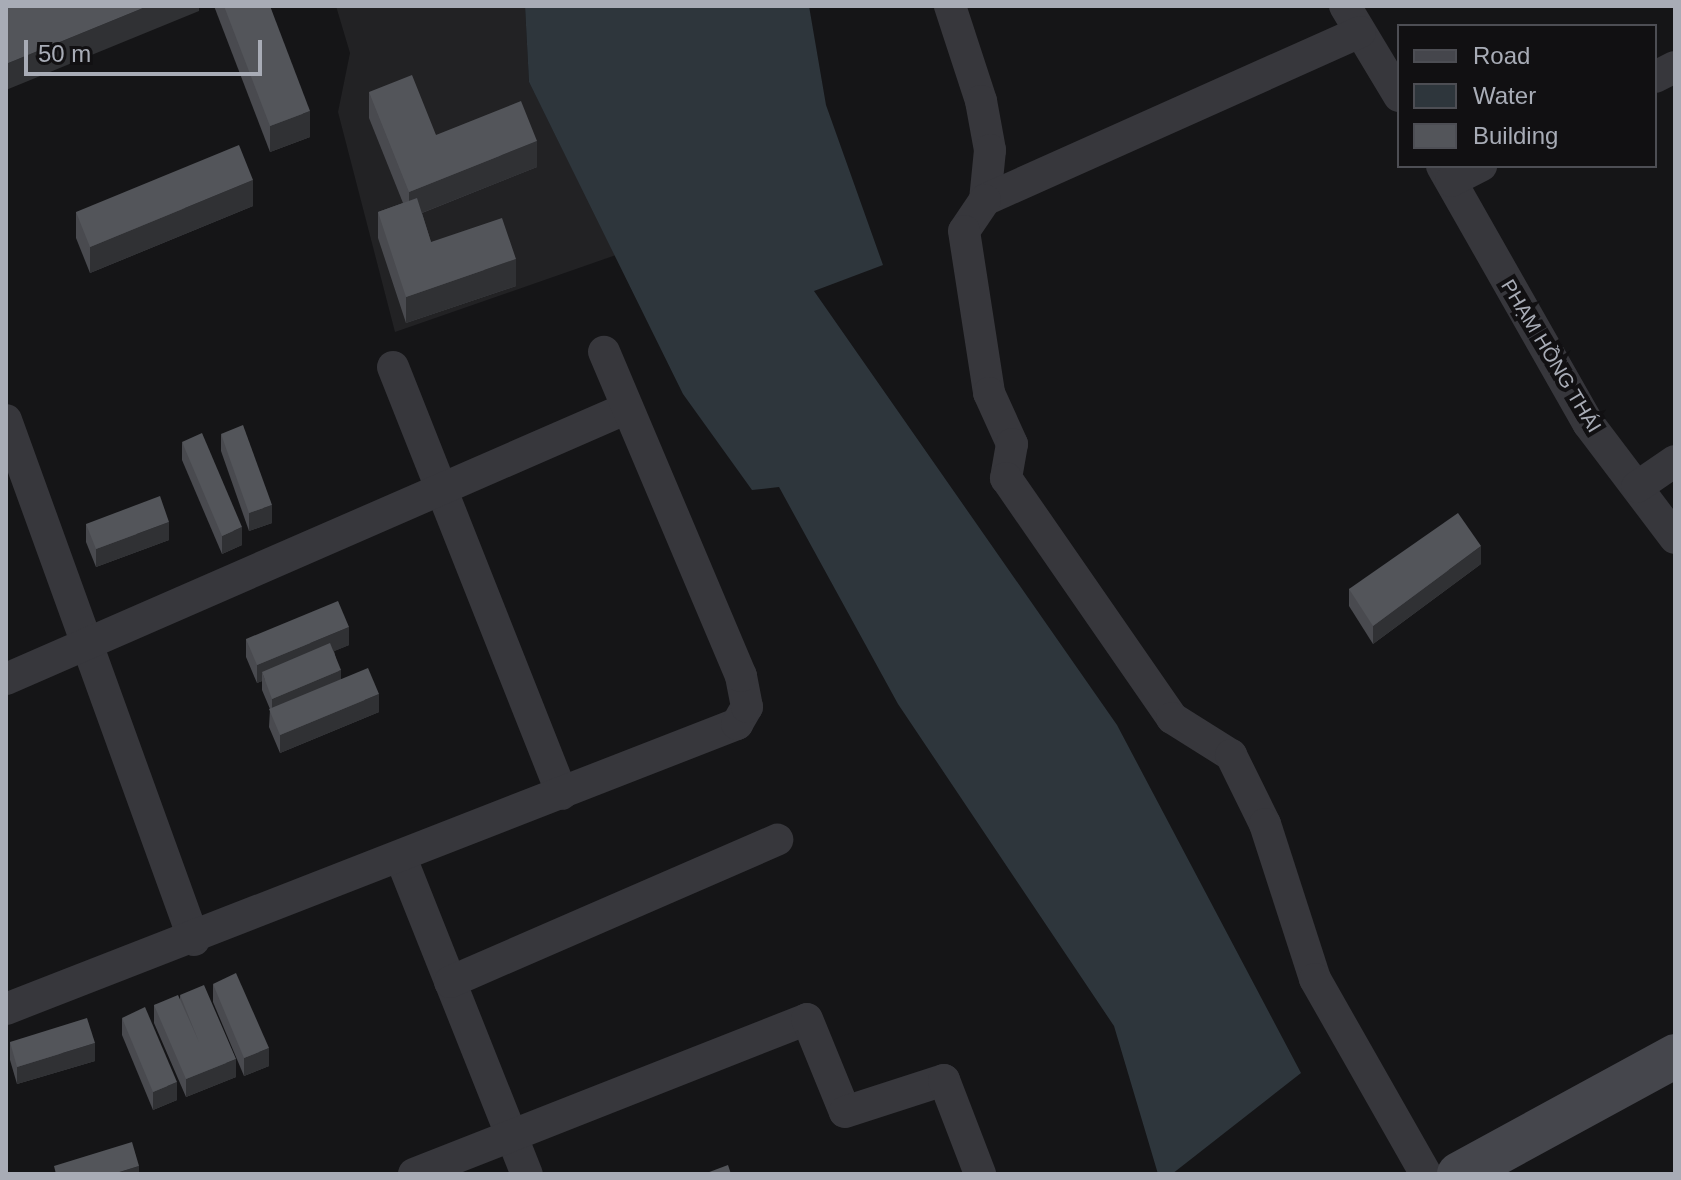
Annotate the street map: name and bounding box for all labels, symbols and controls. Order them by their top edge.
scale bar [28,24,266,74]
legend [1397,24,1657,168]
text: 50 m [38,40,91,67]
text: Road [1473,42,1530,69]
text: Water [1473,82,1536,109]
text: Building [1473,122,1558,149]
street label: PHẠM HỒNG THÁI [1496,275,1606,437]

